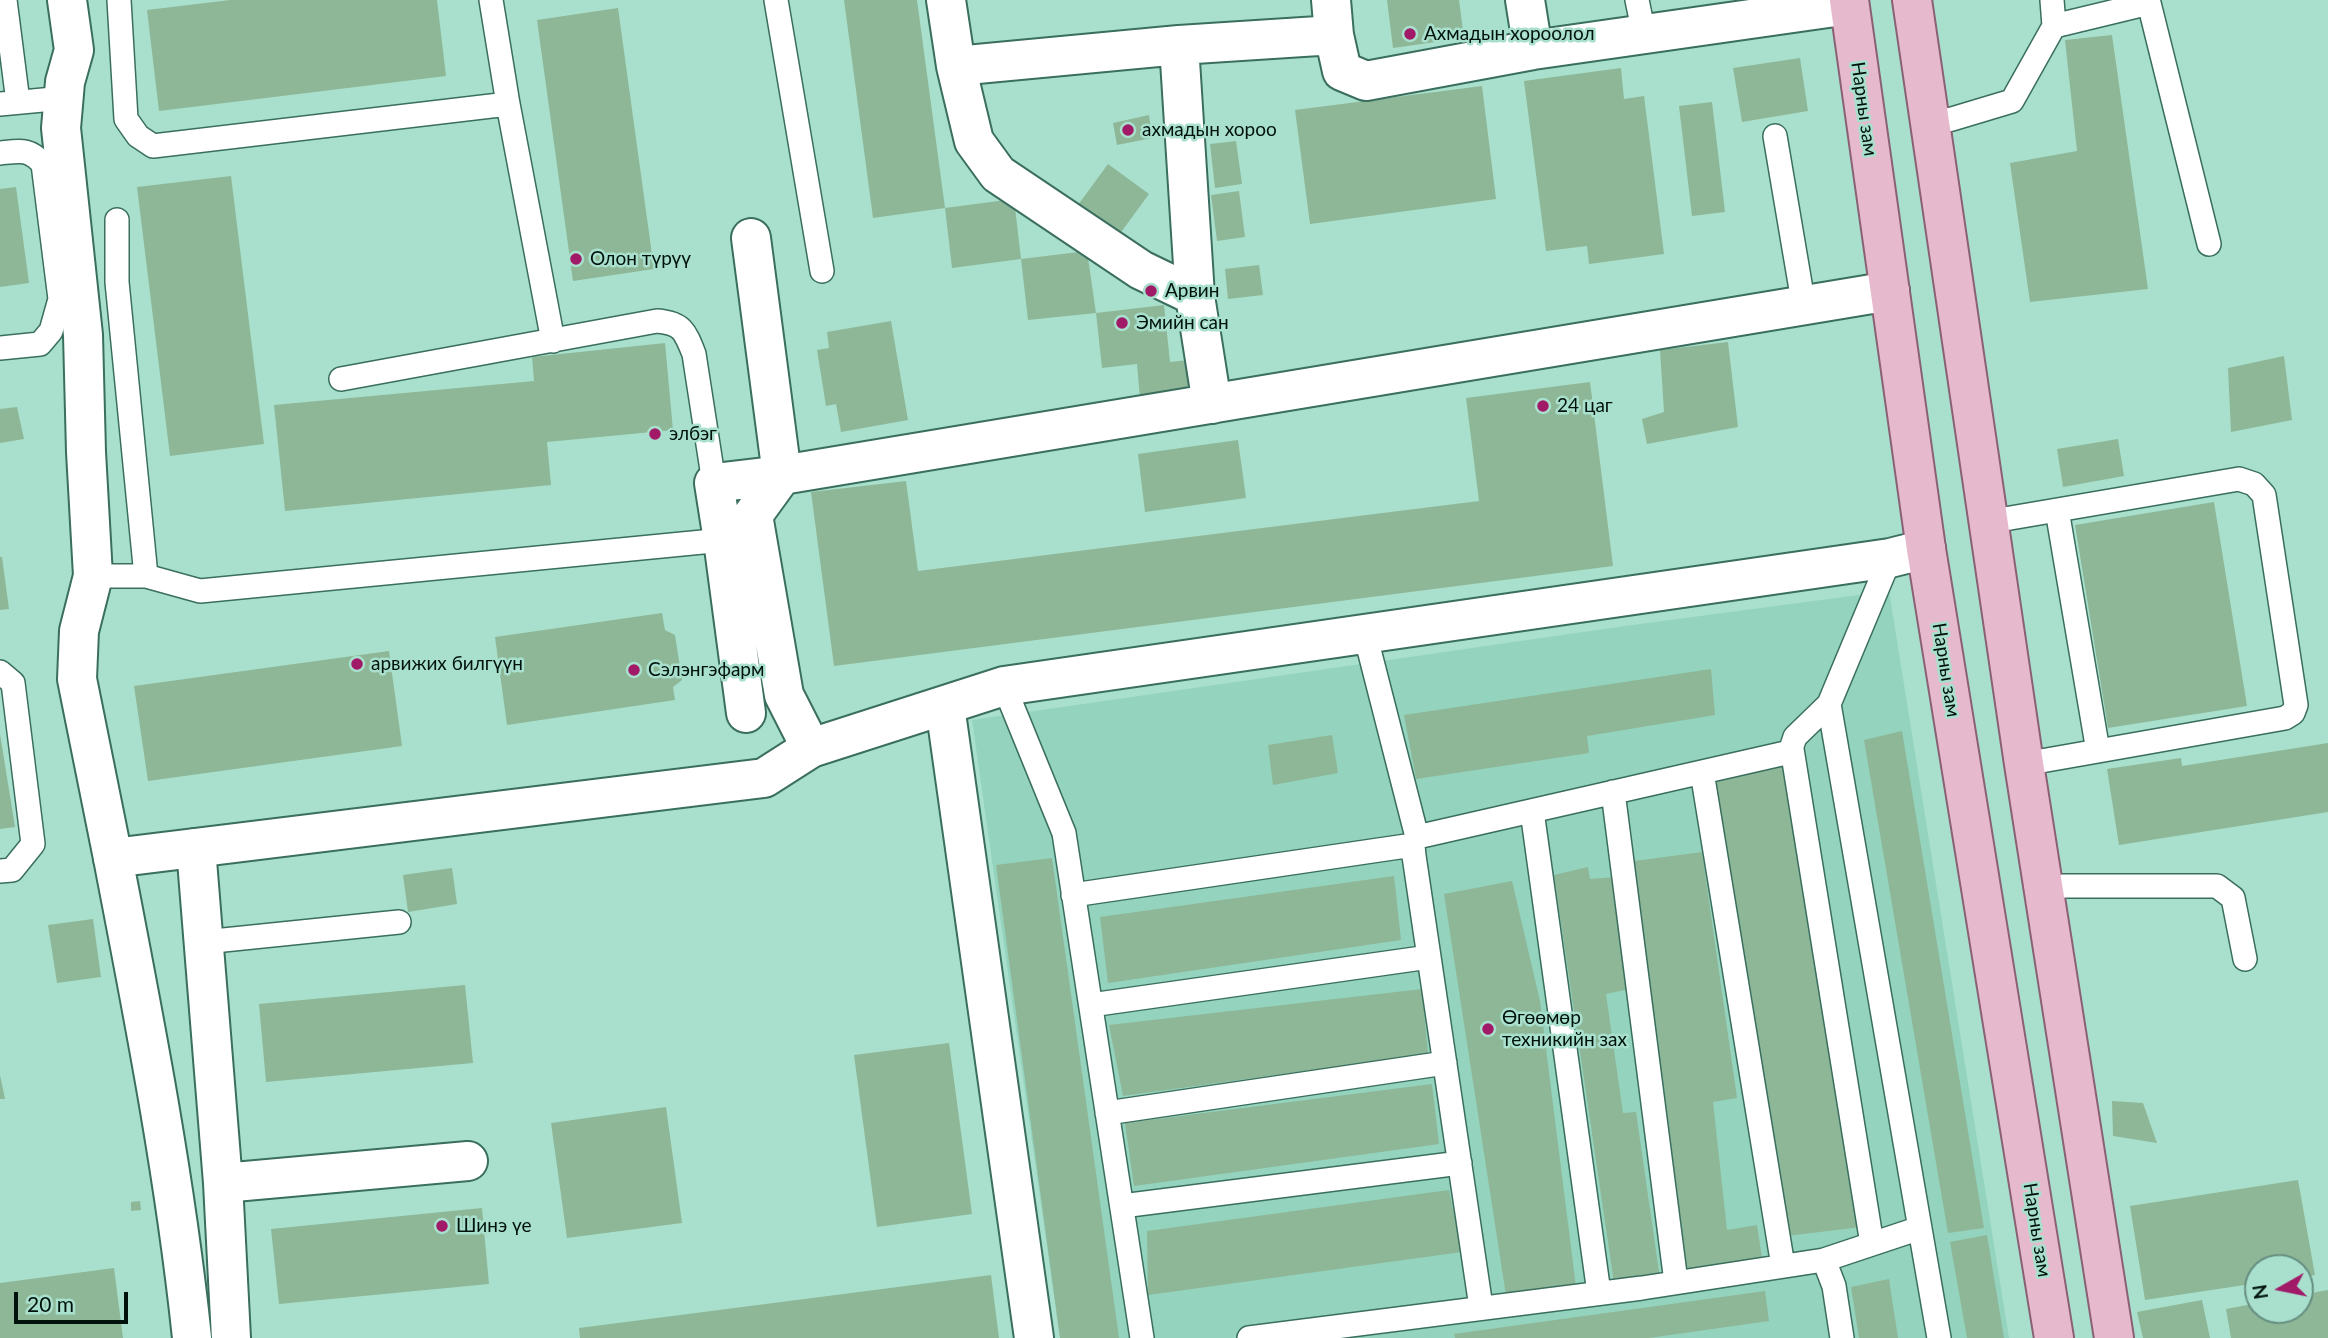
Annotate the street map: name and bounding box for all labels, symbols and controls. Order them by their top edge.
place label: Ахмадын хороолол [1424,23,1595,45]
marker: Ахмадын хороолол [1402,26,1418,42]
street label: Нарны зам [1846,60,1882,158]
place label: ахмадын хороо [1142,119,1277,141]
marker: ахмадын хороо [1120,122,1136,138]
place label: Олон түрүү [590,248,691,270]
marker: Олон түрүү [568,251,584,267]
place label: Арвин [1165,280,1219,302]
marker: Арвин [1143,283,1159,299]
place label: Эмийн сан [1136,312,1229,334]
marker: Эмийн сан [1114,315,1130,331]
place label: 24 цаг [1557,395,1613,417]
marker: 24 цаг [1535,398,1551,414]
place label: элбэг [669,423,717,445]
marker: элбэг [647,426,663,442]
street label: Нарны зам [1927,621,1965,719]
place label: арвижих билгүүн [371,653,523,675]
marker: арвижих билгүүн [349,656,365,672]
place label: Сэлэнгэфарм [648,659,764,681]
marker: Сэлэнгэфарм [626,662,642,678]
place label: Өгөөмөр техникийн зах [1502,1007,1627,1051]
marker: Өгөөмөр техникийн зах [1480,1021,1496,1037]
street label: Нарны зам [2018,1181,2056,1279]
place label: Шинэ үе [456,1215,531,1237]
marker: Шинэ үе [434,1218,450,1234]
north arrow [2244,1254,2314,1324]
scale bar [18,1278,131,1322]
text: N [2247,1283,2272,1301]
text: 20 m [27,1291,74,1316]

